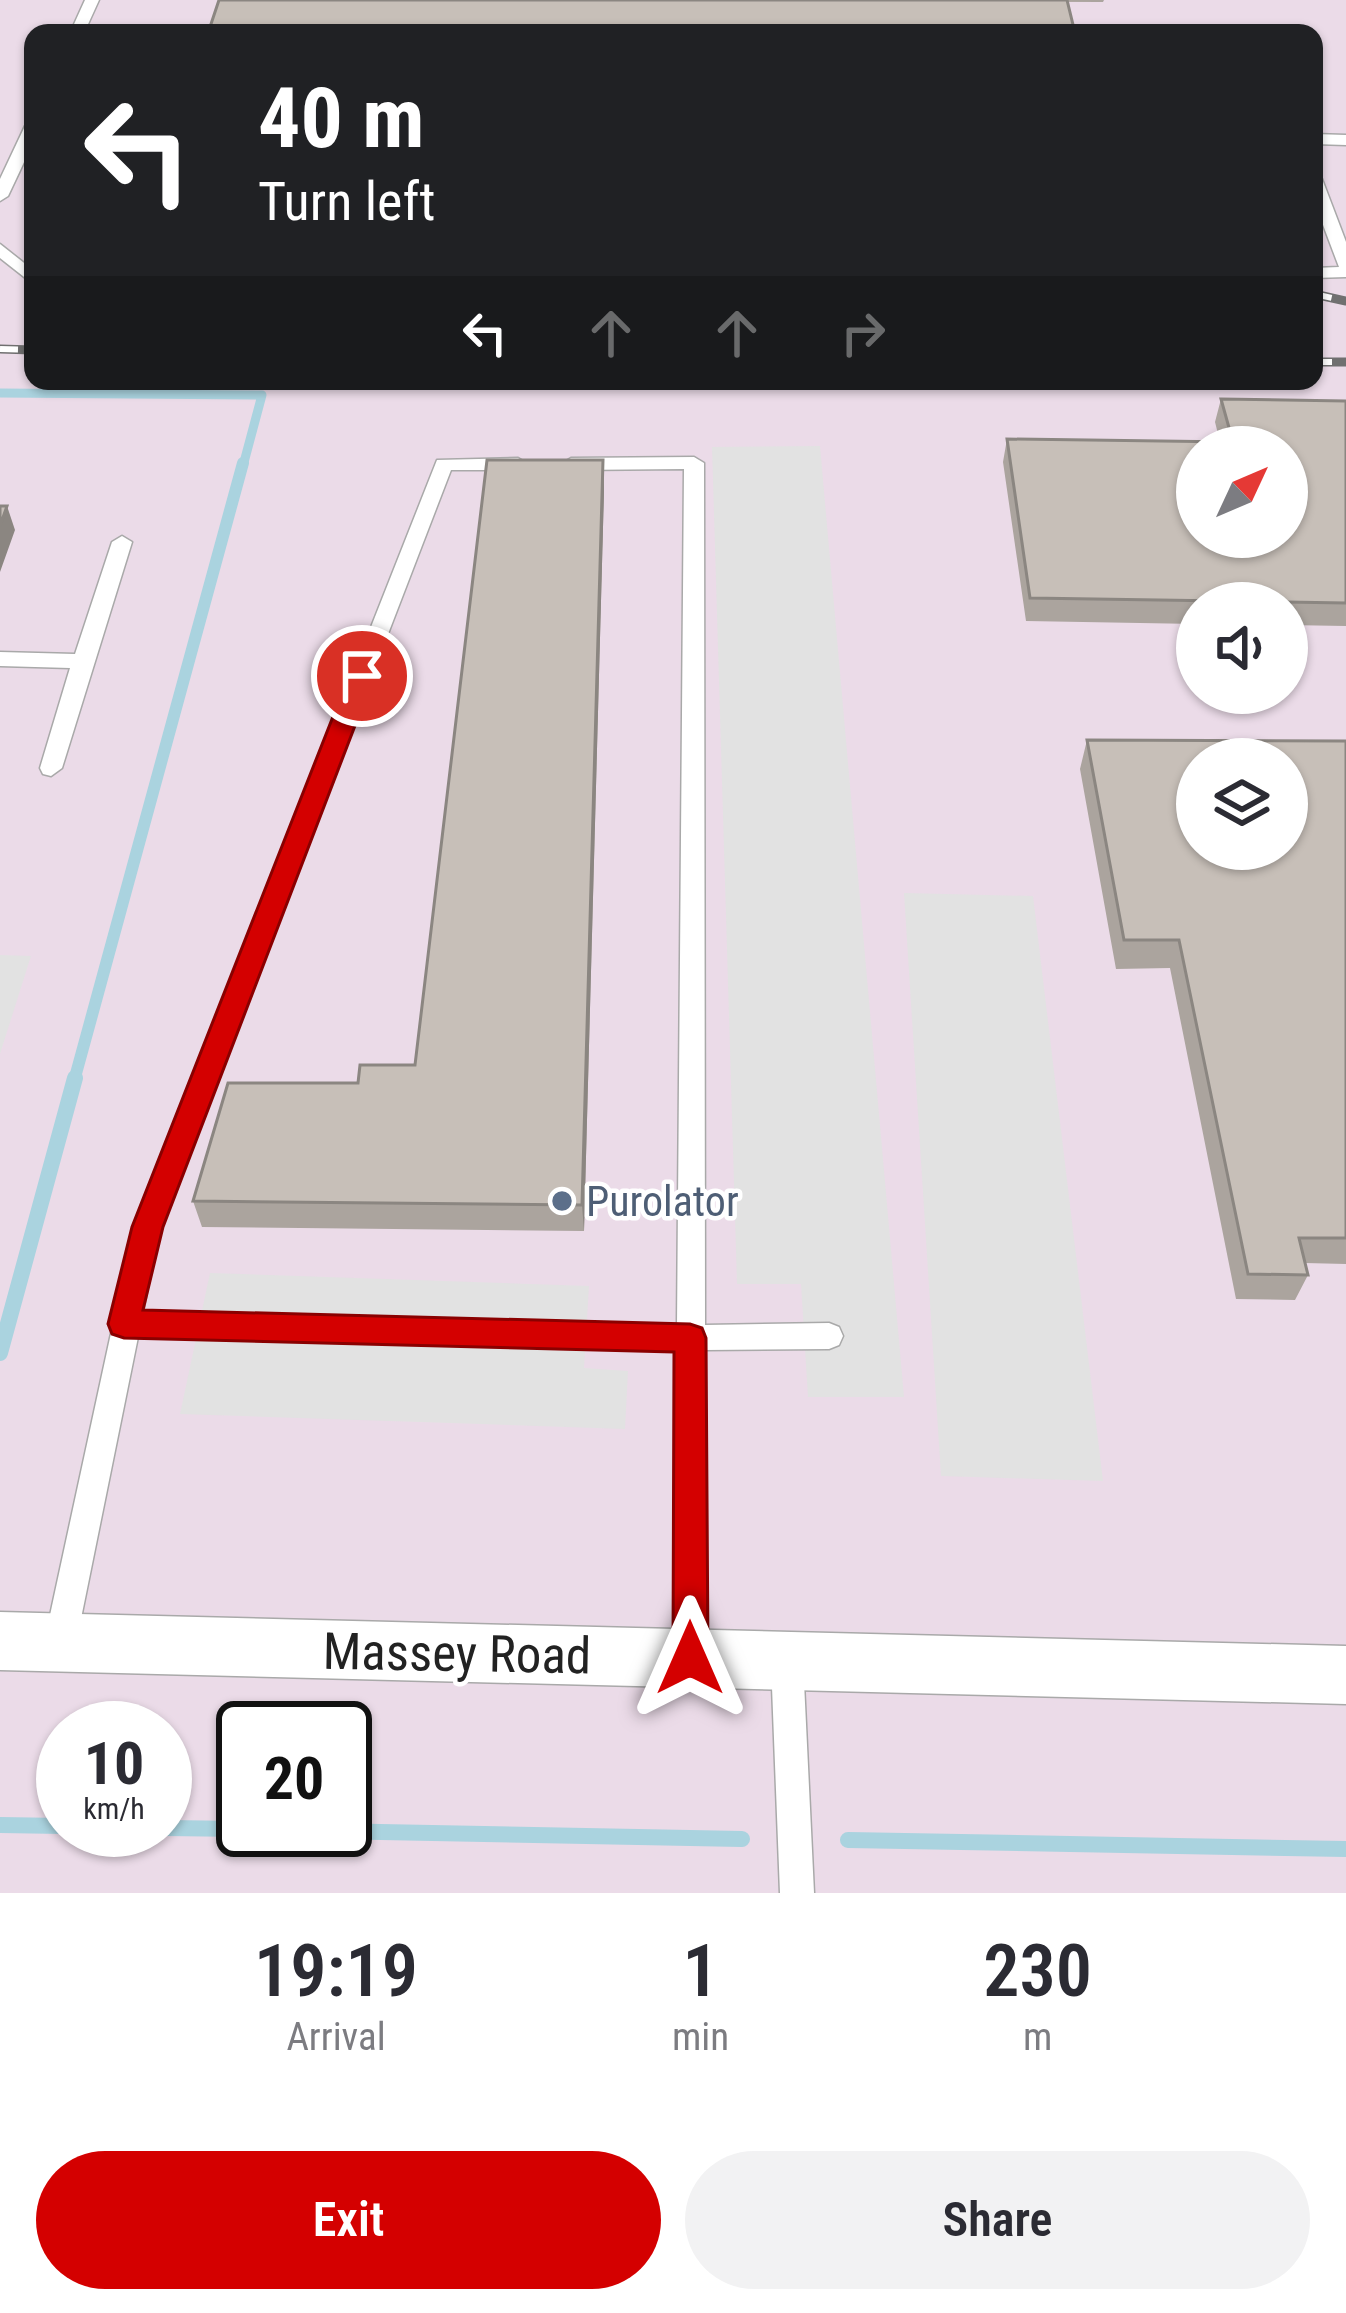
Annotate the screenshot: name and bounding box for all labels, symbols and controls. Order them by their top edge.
text: 40 m [258,69,425,168]
icon: left [60,72,216,228]
text: Turn left [258,170,435,233]
icon: left [452,300,518,366]
icon: ahead [578,300,644,366]
icon: ahead [704,300,770,366]
icon: right [830,300,896,366]
north arrow [1176,426,1308,558]
map controls [1176,426,1308,870]
button: sound [1176,582,1308,714]
pin [311,625,413,727]
icon: arrive [329,643,395,709]
button: layers [1176,738,1308,870]
place label: Purolator [586,1177,739,1226]
marker: Purolator [549,1188,575,1214]
position arrow [627,1595,753,1721]
street label: Massey Road [322,1622,592,1685]
speed limit sign: 20 [216,1701,372,1857]
text: 10 [84,1728,144,1799]
text: km/h [83,1791,145,1826]
text: 19:19 [254,1929,418,2014]
text: 1 [683,1929,719,2014]
text: 230 [983,1929,1092,2014]
text: Arrival [286,2014,386,2060]
text: min [672,2014,729,2060]
text: m [1023,2014,1052,2060]
button: Exit [36,2151,661,2289]
button: Share [685,2151,1310,2289]

